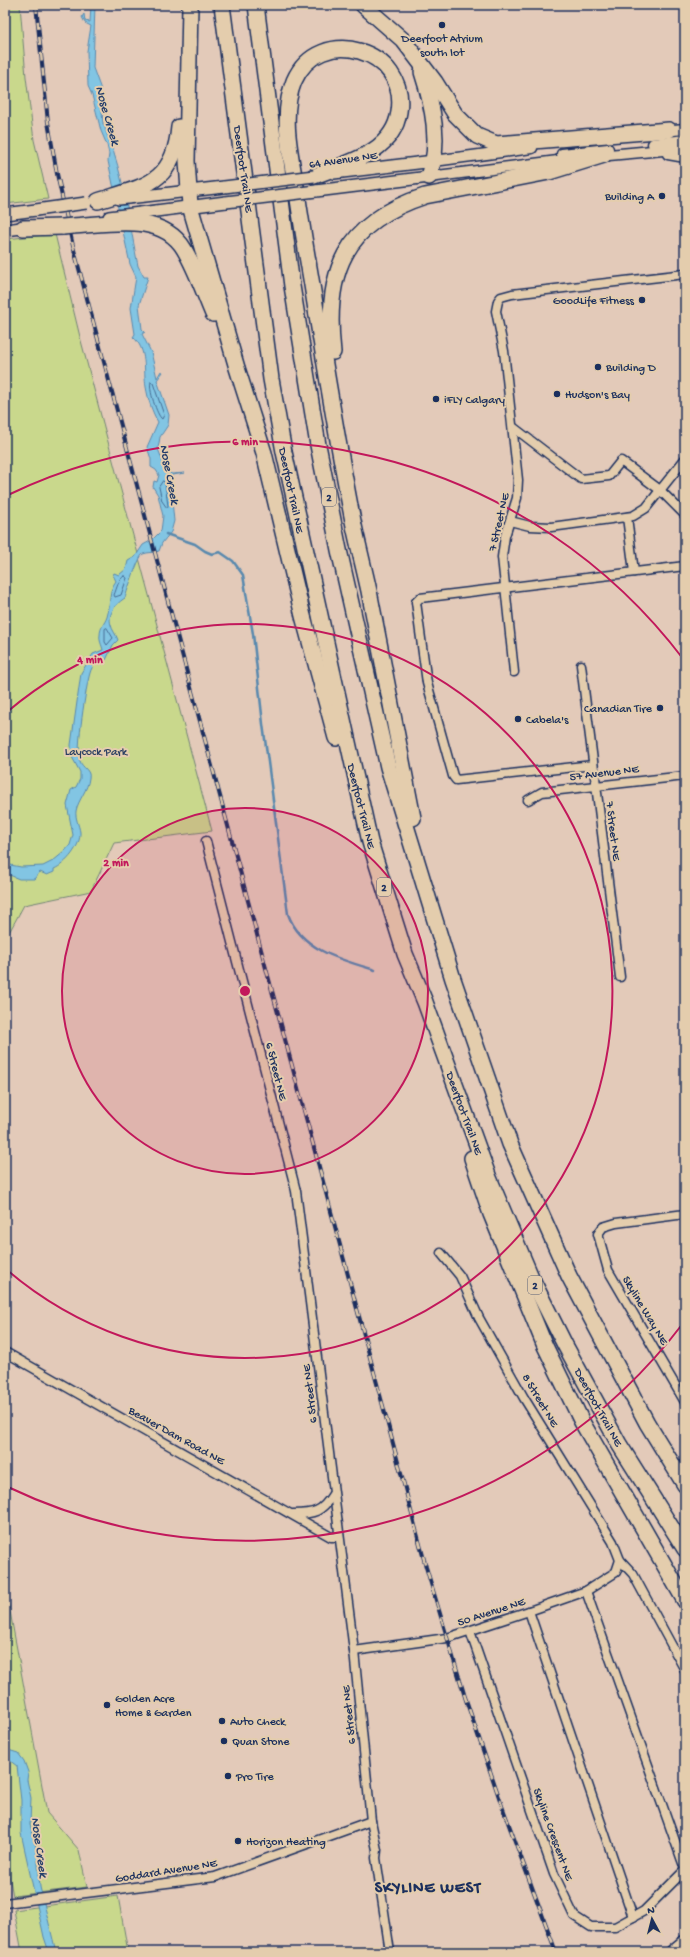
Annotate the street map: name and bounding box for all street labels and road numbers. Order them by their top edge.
street label: Deerfoot Trail NE [229,124,255,214]
street label: 64 Avenue NE [308,149,379,173]
street label: Deerfoot Trail NE [274,445,306,535]
road number: 2 [322,488,336,506]
street label: 7 Street NE [486,492,514,554]
street label: Deerfoot Trail NE [342,761,378,851]
street label: 57 Avenue NE [569,763,640,785]
street label: 7 Street NE [601,800,623,862]
road number: 2 [377,878,391,896]
street label: 6 Street NE [261,1041,289,1102]
street label: Deerfoot Trail NE [441,1069,485,1158]
street label: Skyline Way NE [618,1274,671,1348]
road number: 2 [528,1276,542,1294]
street label: 6 Street NE [300,1363,322,1424]
street label: Deerfoot Trail NE [569,1366,625,1450]
street label: 8 Street NE [518,1372,561,1431]
street label: Beaver Dam Road NE [125,1404,227,1469]
street label: 50 Avenue NE [456,1595,528,1630]
street label: 6 Street NE [340,1684,360,1745]
street label: Skyline Crescent NE [529,1787,575,1883]
street label: Goddard Avenue NE [114,1857,219,1887]

